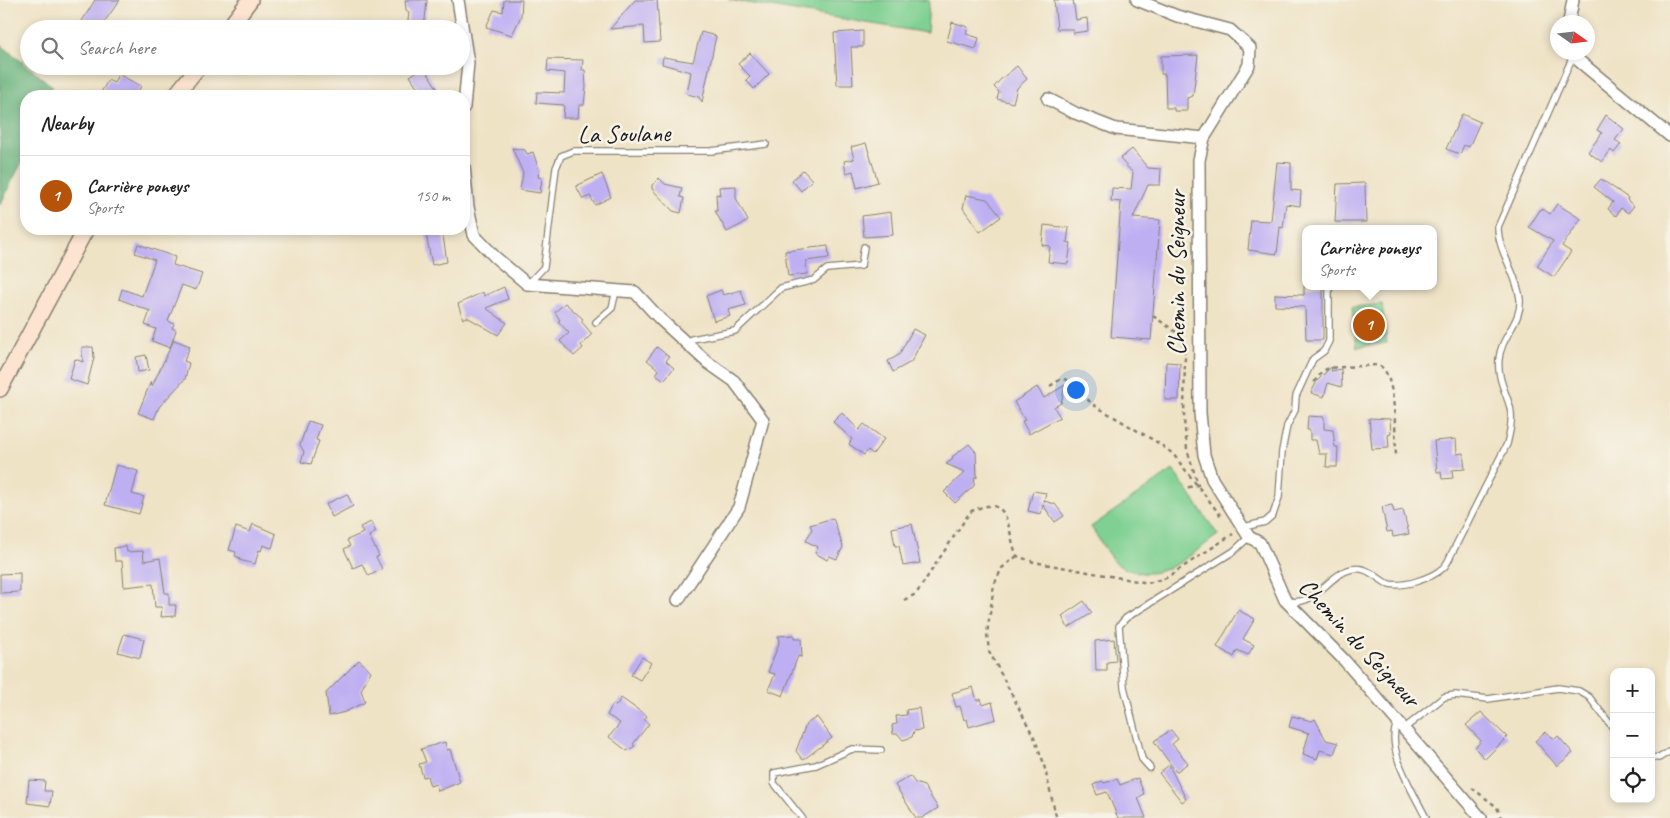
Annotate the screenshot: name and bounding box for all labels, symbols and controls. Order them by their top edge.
north arrow [1550,15,1595,60]
search box [20,20,470,75]
icon: search [38,34,66,62]
text: Search here [78,36,155,60]
text: Nearby [40,110,93,136]
street label: La Soulane [578,117,672,151]
text: Carrière poneys [87,174,188,198]
text: 1 [52,186,60,206]
text: 150 m [416,186,450,206]
street label: Chemin du Seigneur [1161,188,1193,355]
text: Sports [87,198,123,218]
popup [1302,225,1437,290]
text: Carrière poneys [1319,236,1420,260]
text: Sports [1319,260,1355,280]
pin: 1 [1353,306,1385,344]
your location [1063,377,1089,403]
street label: Chemin du Seigneur [1291,571,1429,716]
map controls [1610,668,1655,803]
button: + [1610,668,1655,713]
button: − [1610,713,1655,758]
button: locate [1610,758,1655,803]

